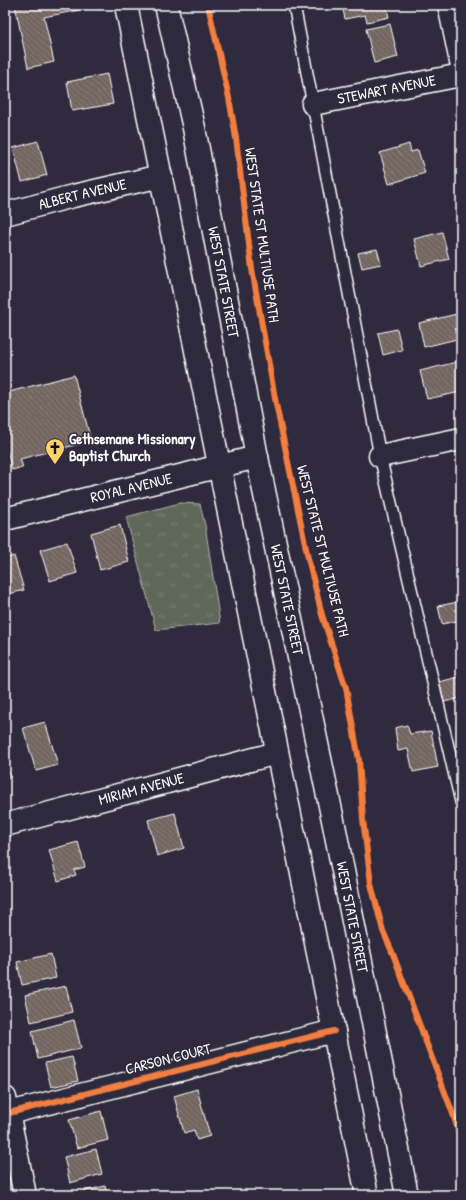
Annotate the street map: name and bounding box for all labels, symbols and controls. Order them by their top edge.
street label: STEWART AVENUE [336,69,438,109]
street label: WEST STATE ST MULTIUSE PATH [240,146,285,324]
street label: ALBERT AVENUE [36,173,129,215]
street label: WEST STATE STREET [203,225,245,340]
place label: Gethsemane Missionary Baptist Church [69,428,196,467]
church icon: Gethsemane Missionary Baptist Church [44,437,66,465]
street label: WEST STATE ST MULTIUSE PATH [292,463,355,639]
street label: ROYAL AVENUE [88,467,174,508]
street label: WEST STATE STREET [266,542,309,658]
street label: MIRIAM AVENUE [96,767,187,810]
street label: WEST STATE STREET [331,860,374,975]
street label: CARSON COURT [123,1037,214,1079]

